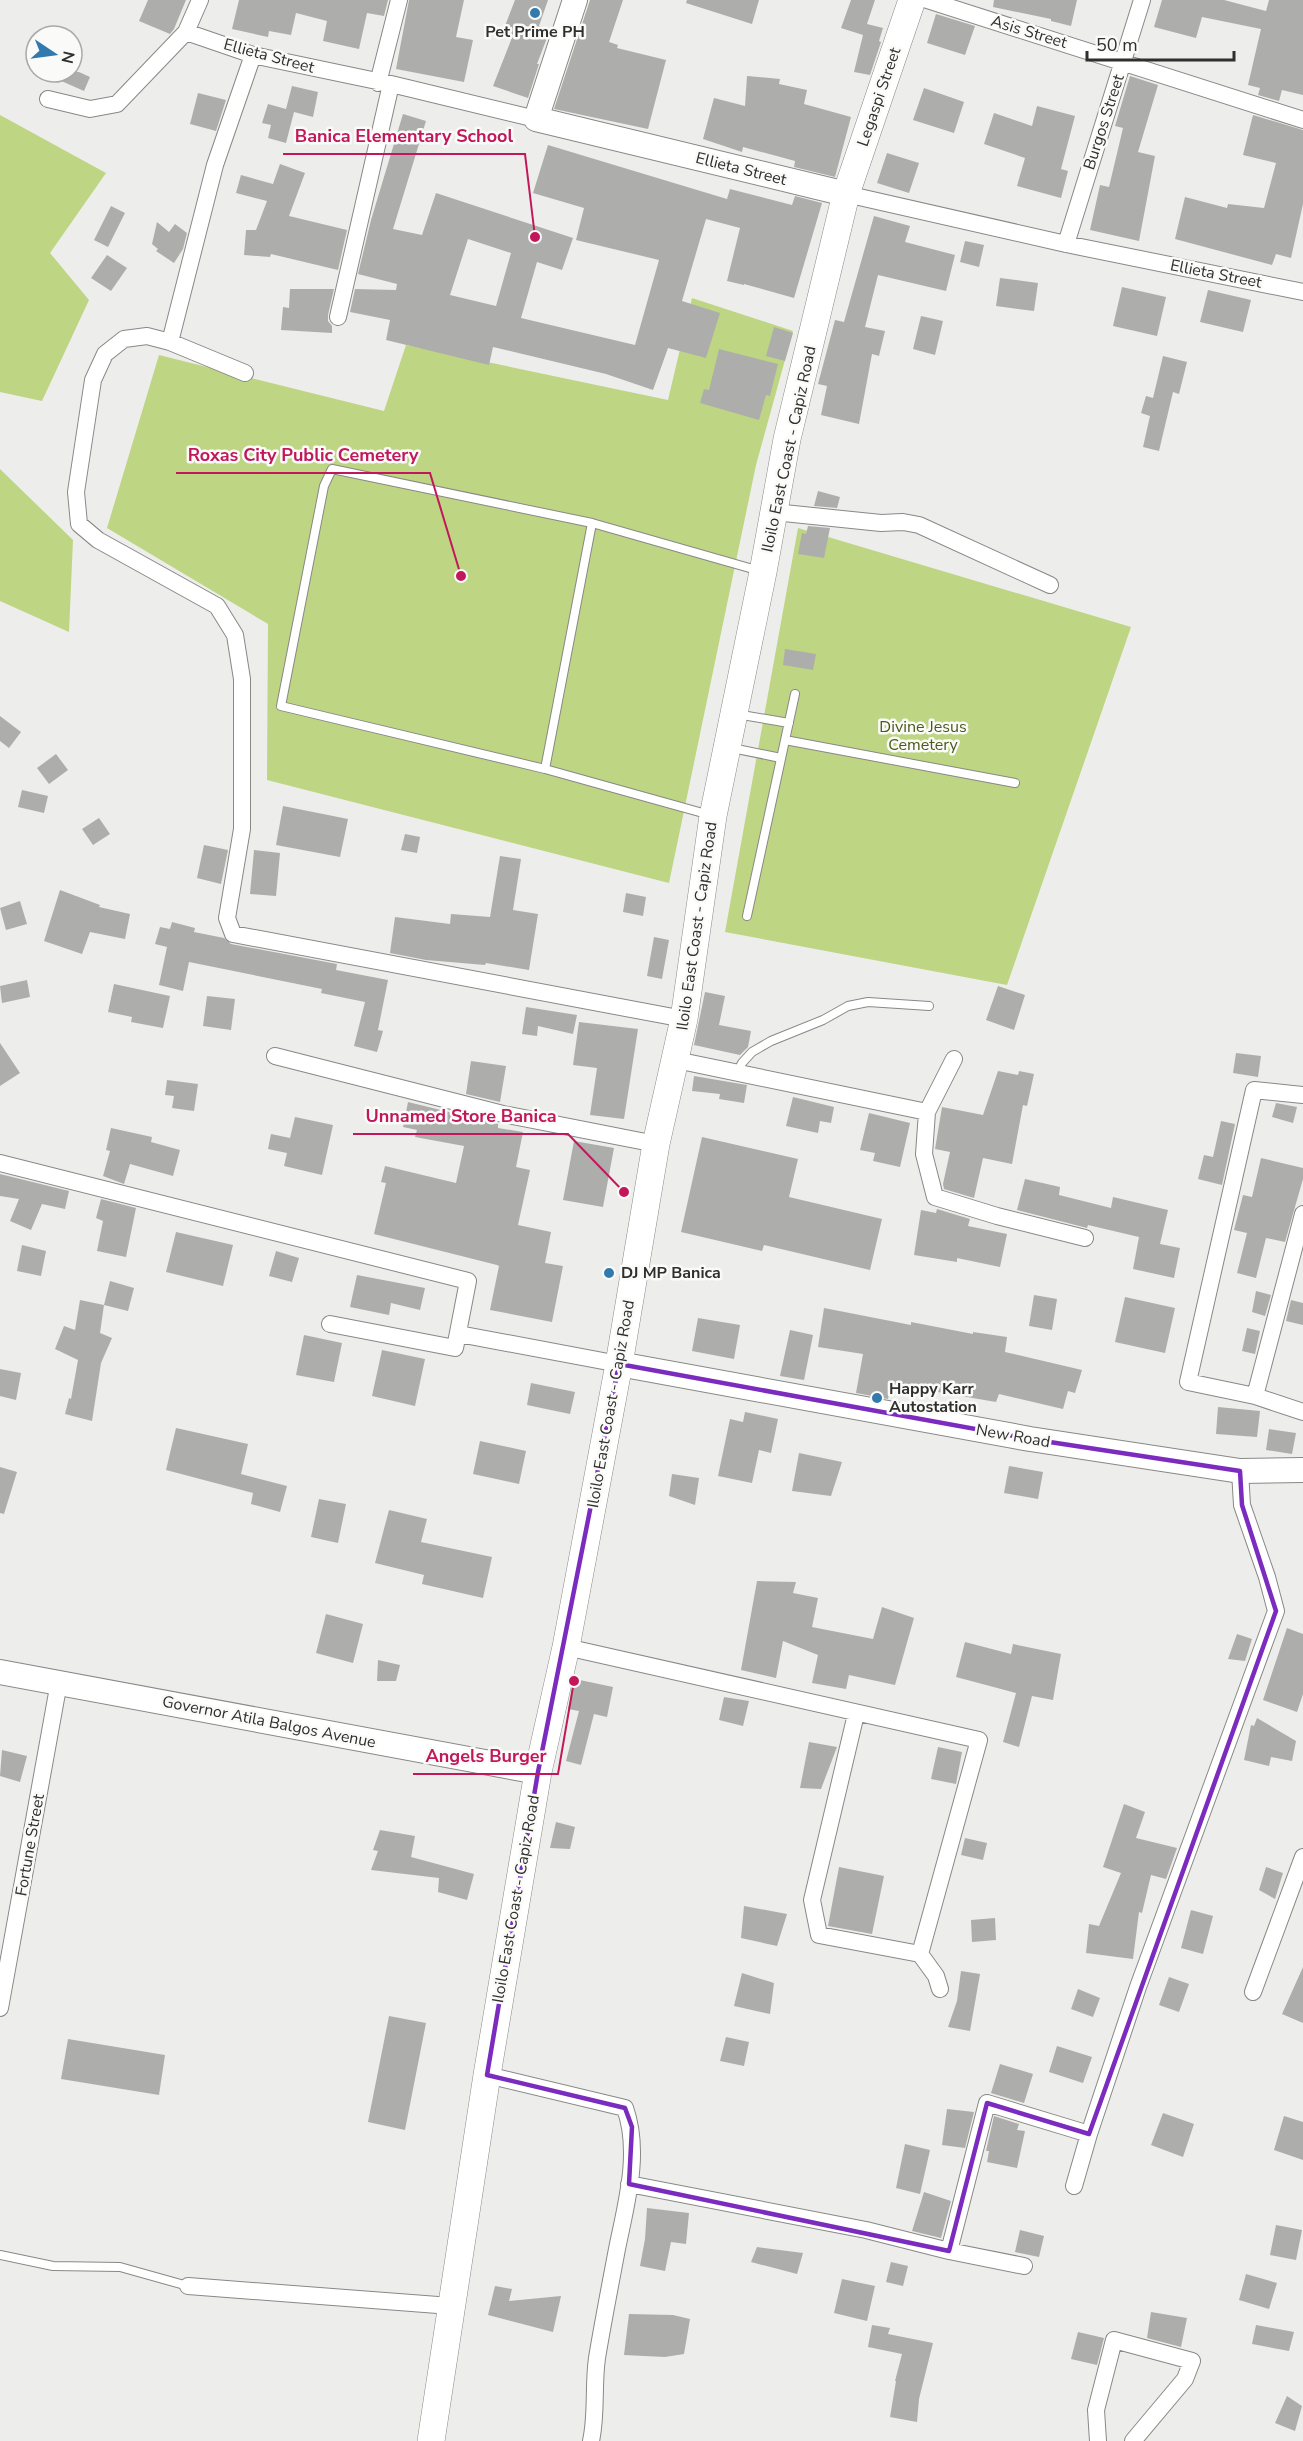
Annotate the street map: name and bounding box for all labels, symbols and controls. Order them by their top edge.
marker: Pet Prime PH [528,6,542,20]
street label: Asis Street [988,10,1070,54]
place label: Pet Prime PH [485,21,585,43]
north arrow [24,24,84,84]
scale bar [1087,24,1234,62]
street label: Ellieta Street [221,33,317,79]
text: 50 m [1096,33,1138,57]
street label: Legaspi Street [852,44,906,150]
text: N [56,49,80,65]
street label: Burgos Street [1078,71,1130,173]
callout: Banica Elementary School [283,118,525,154]
text: Banica Elementary School [295,124,513,148]
street label: Ellieta Street [693,147,789,191]
street label: Ellieta Street [1168,254,1264,294]
street label: Iloilo East Coast - Capiz Road [756,344,822,554]
callout: Roxas City Public Cemetery [176,437,430,473]
text: Roxas City Public Cemetery [188,443,419,467]
park label: Divine Jesus Cemetery [879,716,967,756]
street label: Iloilo East Coast - Capiz Road [671,820,723,1032]
callout: Unnamed Store Banica [353,1098,568,1134]
text: Unnamed Store Banica [365,1104,557,1128]
place label: DJ MP Banica [621,1262,721,1284]
marker: DJ MP Banica [602,1266,616,1280]
street label: Iloilo East Coast - Capiz Road [582,1298,640,1510]
place label: Happy Karr Autostation [889,1378,977,1418]
marker: Happy Karr Autostation [870,1391,884,1405]
street label: New Road [974,1419,1052,1453]
street label: Governor Atila Balgos Avenue [160,1690,378,1754]
callout: Angels Burger [413,1738,558,1774]
text: Angels Burger [425,1744,547,1768]
street label: Fortune Street [10,1792,50,1898]
street label: Iloilo East Coast - Capiz Road [487,1793,545,2005]

